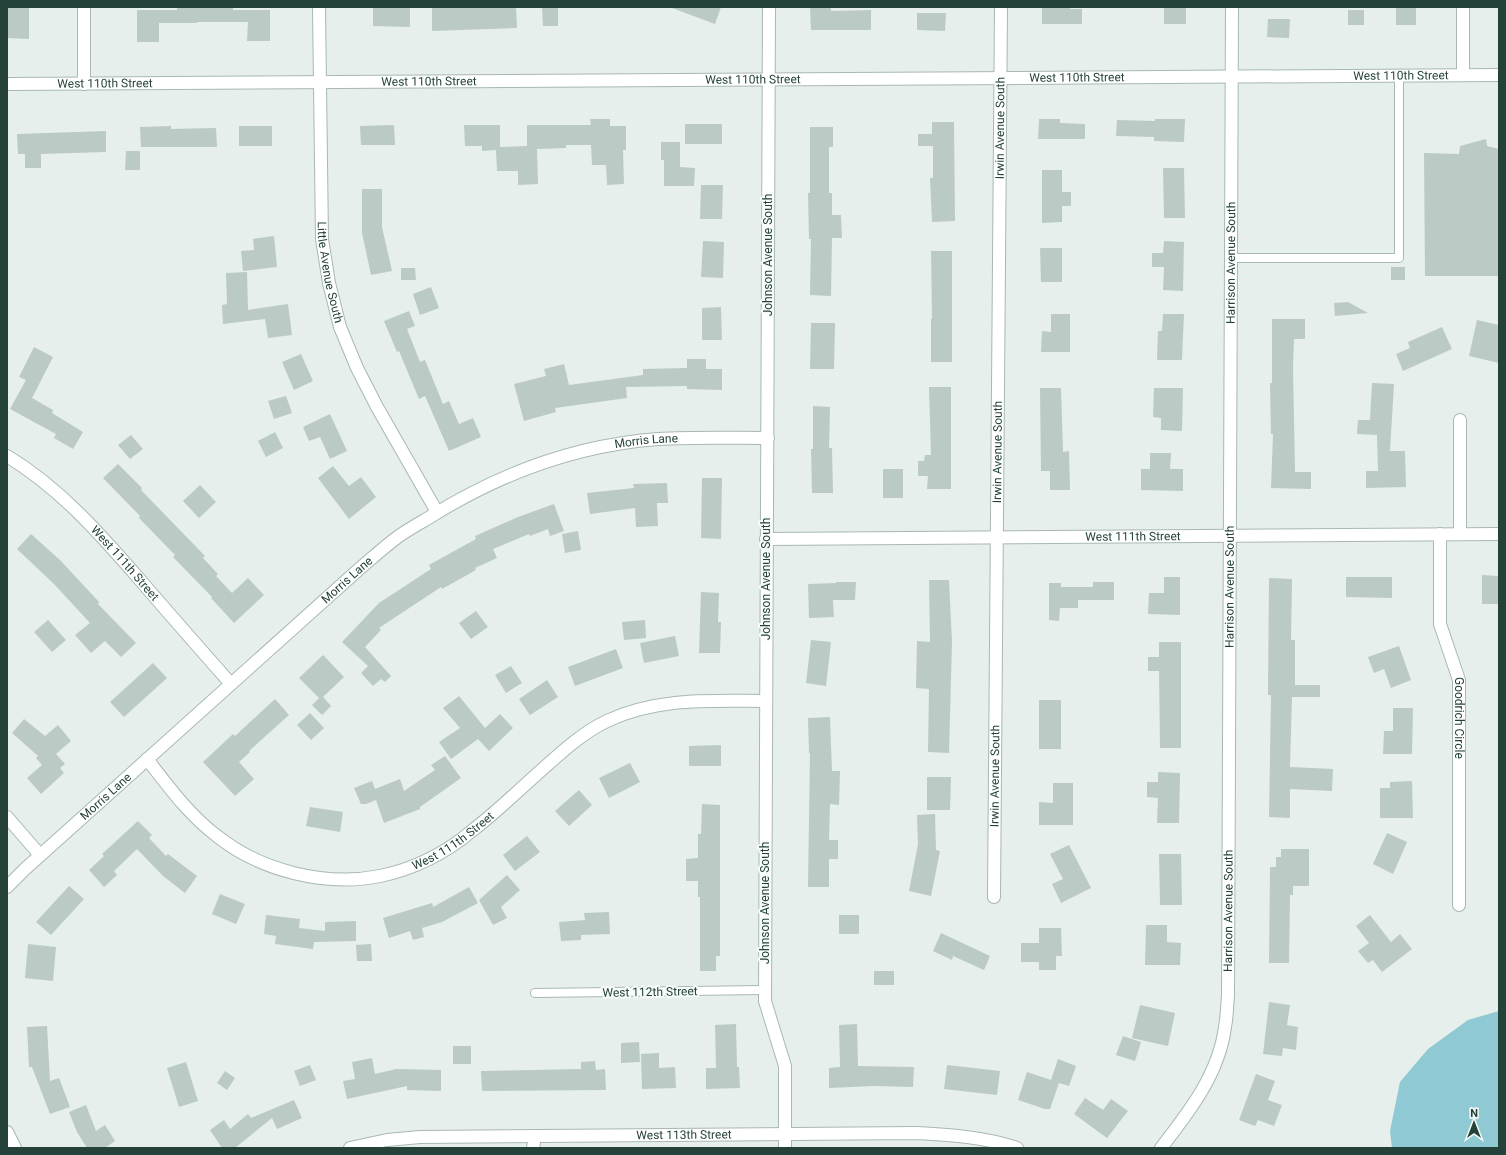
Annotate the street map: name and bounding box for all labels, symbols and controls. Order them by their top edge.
street label: West 110th Street [1353,68,1449,83]
street label: West 110th Street [1029,70,1125,85]
street label: West 110th Street [705,72,801,87]
street label: West 110th Street [381,74,477,89]
street label: West 110th Street [57,76,153,91]
street label: Irwin Avenue South [993,77,1007,179]
street label: Johnson Avenue South [761,194,775,316]
street label: Harrison Avenue South [1224,202,1238,324]
street label: Little Avenue South [315,221,346,324]
street label: Irwin Avenue South [990,401,1005,503]
street label: Morris Lane [613,431,678,451]
street label: Johnson Avenue South [759,518,773,640]
street label: West 111th Street [88,523,162,604]
street label: Harrison Avenue South [1222,526,1237,648]
street label: West 111th Street [1085,529,1181,544]
street label: Morris Lane [319,554,375,607]
street label: Goodrich Circle [1452,677,1466,759]
street label: Irwin Avenue South [988,725,1002,827]
street label: Morris Lane [77,770,134,823]
street label: West 111th Street [410,809,497,873]
street label: Johnson Avenue South [758,842,772,964]
street label: Harrison Avenue South [1221,850,1236,972]
street label: West 112th Street [602,984,698,1000]
north arrow [1454,1103,1494,1143]
text: N [1470,1107,1478,1120]
street label: West 113th Street [636,1127,732,1142]

